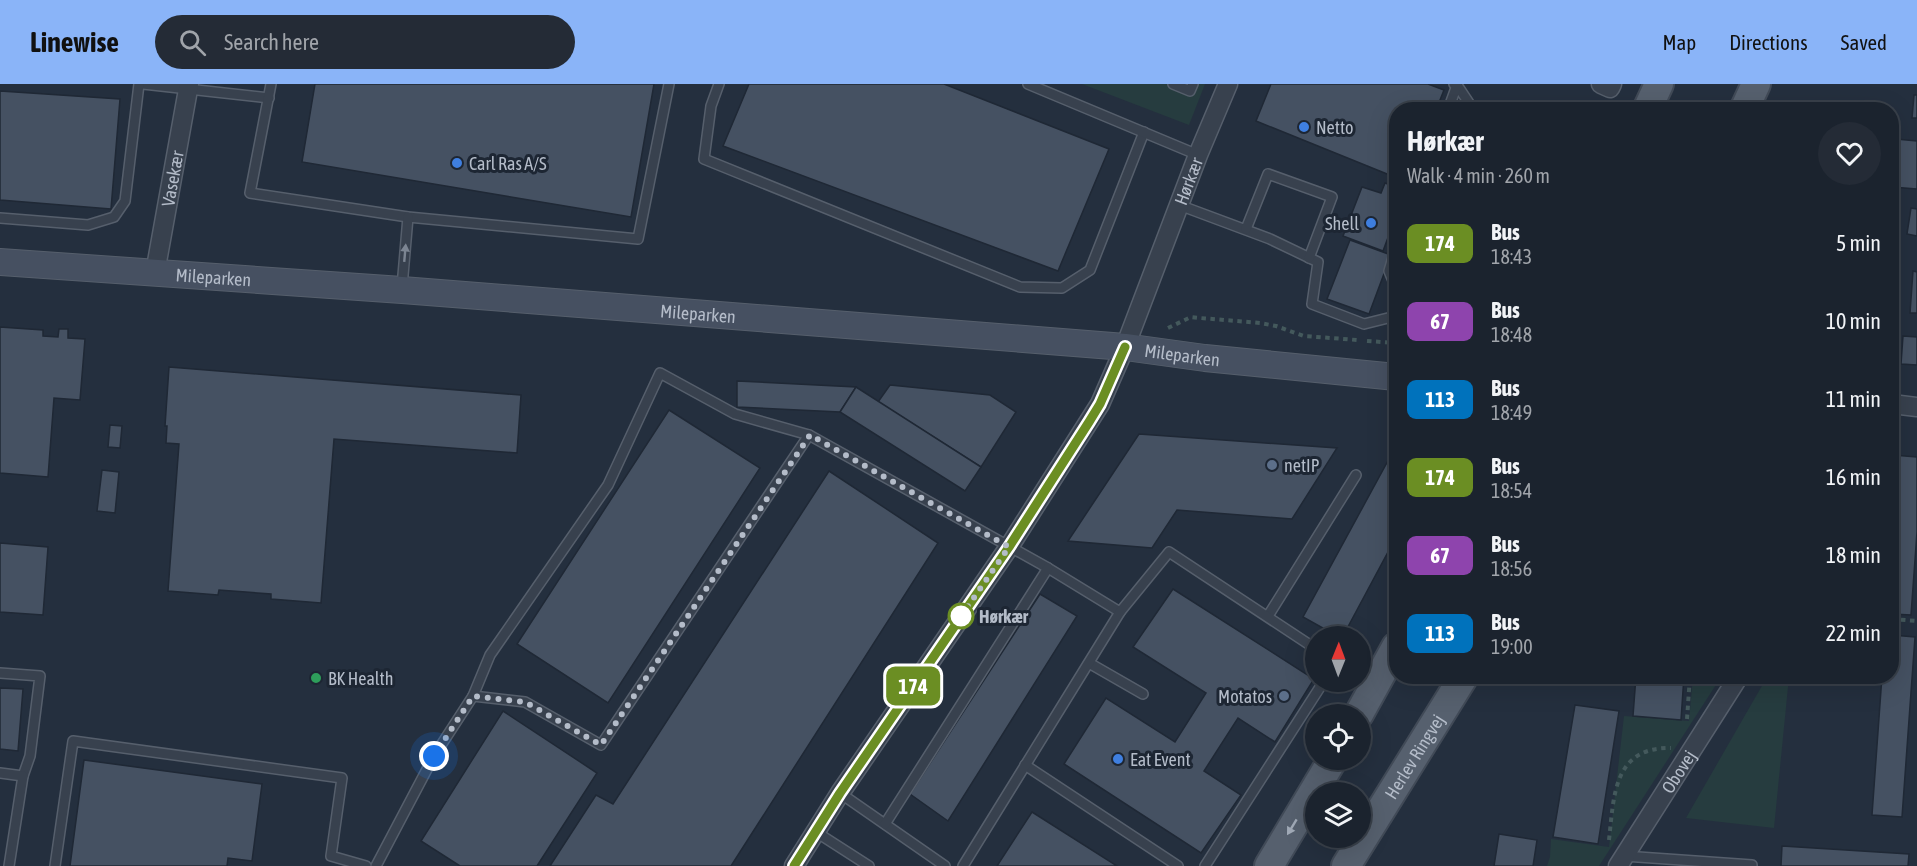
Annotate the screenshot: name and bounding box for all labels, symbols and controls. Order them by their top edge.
search box [155,15,575,69]
text: Linewise [30,26,119,58]
icon: search [176,26,209,59]
text: Search here [224,29,319,55]
text: Map [1662,30,1696,54]
text: Directions [1729,30,1808,54]
text: Saved [1841,30,1887,54]
place label: Netto [1316,117,1353,138]
marker: Netto [1297,120,1311,134]
button: heart [1818,122,1881,185]
text: Hørkær [1407,125,1483,157]
street label: Vasekær [157,148,187,208]
place label: Carl Ras A/S [469,153,547,174]
street label: Hørkær [1170,154,1207,208]
marker: Carl Ras A/S [450,156,464,170]
text: Walk · 4 min · 260 m [1407,164,1550,187]
place label: Shell [1325,213,1359,234]
marker: Shell [1364,216,1378,230]
text: Bus [1491,219,1520,245]
text: 5 min [1836,230,1881,256]
text: 174 [1425,231,1455,255]
one-way arrow [400,244,410,263]
text: 18:43 [1491,245,1532,268]
street label: Mileparken [175,264,252,290]
text: Bus [1491,297,1520,323]
street label: Mileparken [660,300,737,327]
text: 10 min [1826,308,1881,334]
text: 67 [1430,309,1450,333]
text: 18:48 [1491,323,1532,346]
street label: Mileparken [1143,339,1221,370]
text: Bus [1491,375,1520,401]
text: 11 min [1826,386,1881,412]
text: 113 [1425,387,1455,411]
text: 18:49 [1491,401,1532,424]
text: Bus [1491,453,1520,479]
place label: netIP [1284,455,1320,476]
marker: netIP [1265,458,1279,472]
text: 16 min [1826,464,1881,490]
text: 174 [1425,465,1455,489]
text: 18:54 [1491,479,1532,502]
text: Bus [1491,531,1520,557]
text: 18 min [1826,542,1881,568]
text: 67 [1430,543,1450,567]
text: 18:56 [1491,557,1532,580]
marker: Hørkær [948,603,974,629]
place label: Hørkær [979,606,1029,627]
text: Bus [1491,609,1520,635]
text: 22 min [1826,620,1881,646]
text: 113 [1425,621,1455,645]
north arrow [1305,626,1371,692]
map controls [1305,626,1371,848]
text: 19:00 [1491,635,1533,658]
line badge: 174 [878,666,948,706]
place label: BK Health [328,668,394,689]
marker: BK Health [309,671,323,685]
text: 174 [898,674,928,698]
place label: Motatos [1218,686,1272,707]
marker: Motatos [1277,689,1291,703]
button: locate [1305,704,1371,770]
street label: Herlev Ringvej [1380,710,1448,803]
your location [419,741,449,771]
street label: Obovej [1657,746,1700,797]
place label: Eat Event [1130,749,1191,770]
marker: Eat Event [1111,752,1125,766]
button: layers [1305,782,1371,848]
one-way arrow [1287,819,1298,835]

